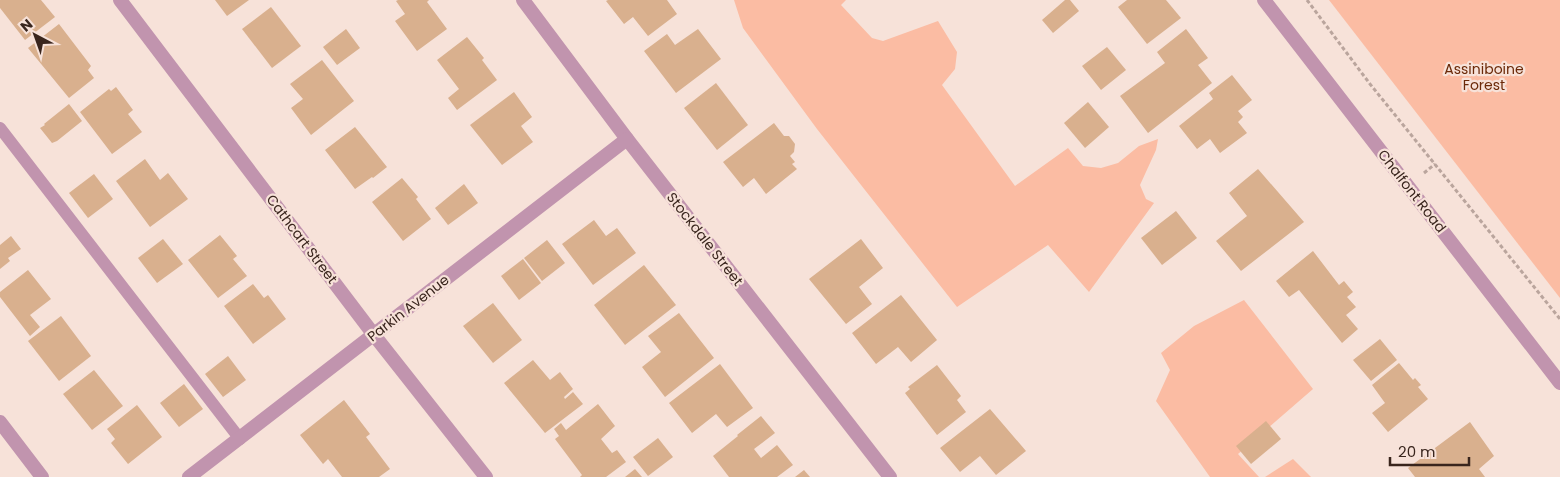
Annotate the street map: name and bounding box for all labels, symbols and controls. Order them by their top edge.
north arrow [10,10,60,60]
text: N [16,14,37,36]
park label: Assiniboine Forest [1444,59,1524,95]
street label: Chalfont Road [1373,145,1451,237]
street label: Stockdale Street [662,188,748,290]
street label: Cathcart Street [262,190,342,288]
street label: Parkin Avenue [363,270,453,346]
scale bar [1390,434,1469,466]
text: 20 m [1398,441,1436,462]

